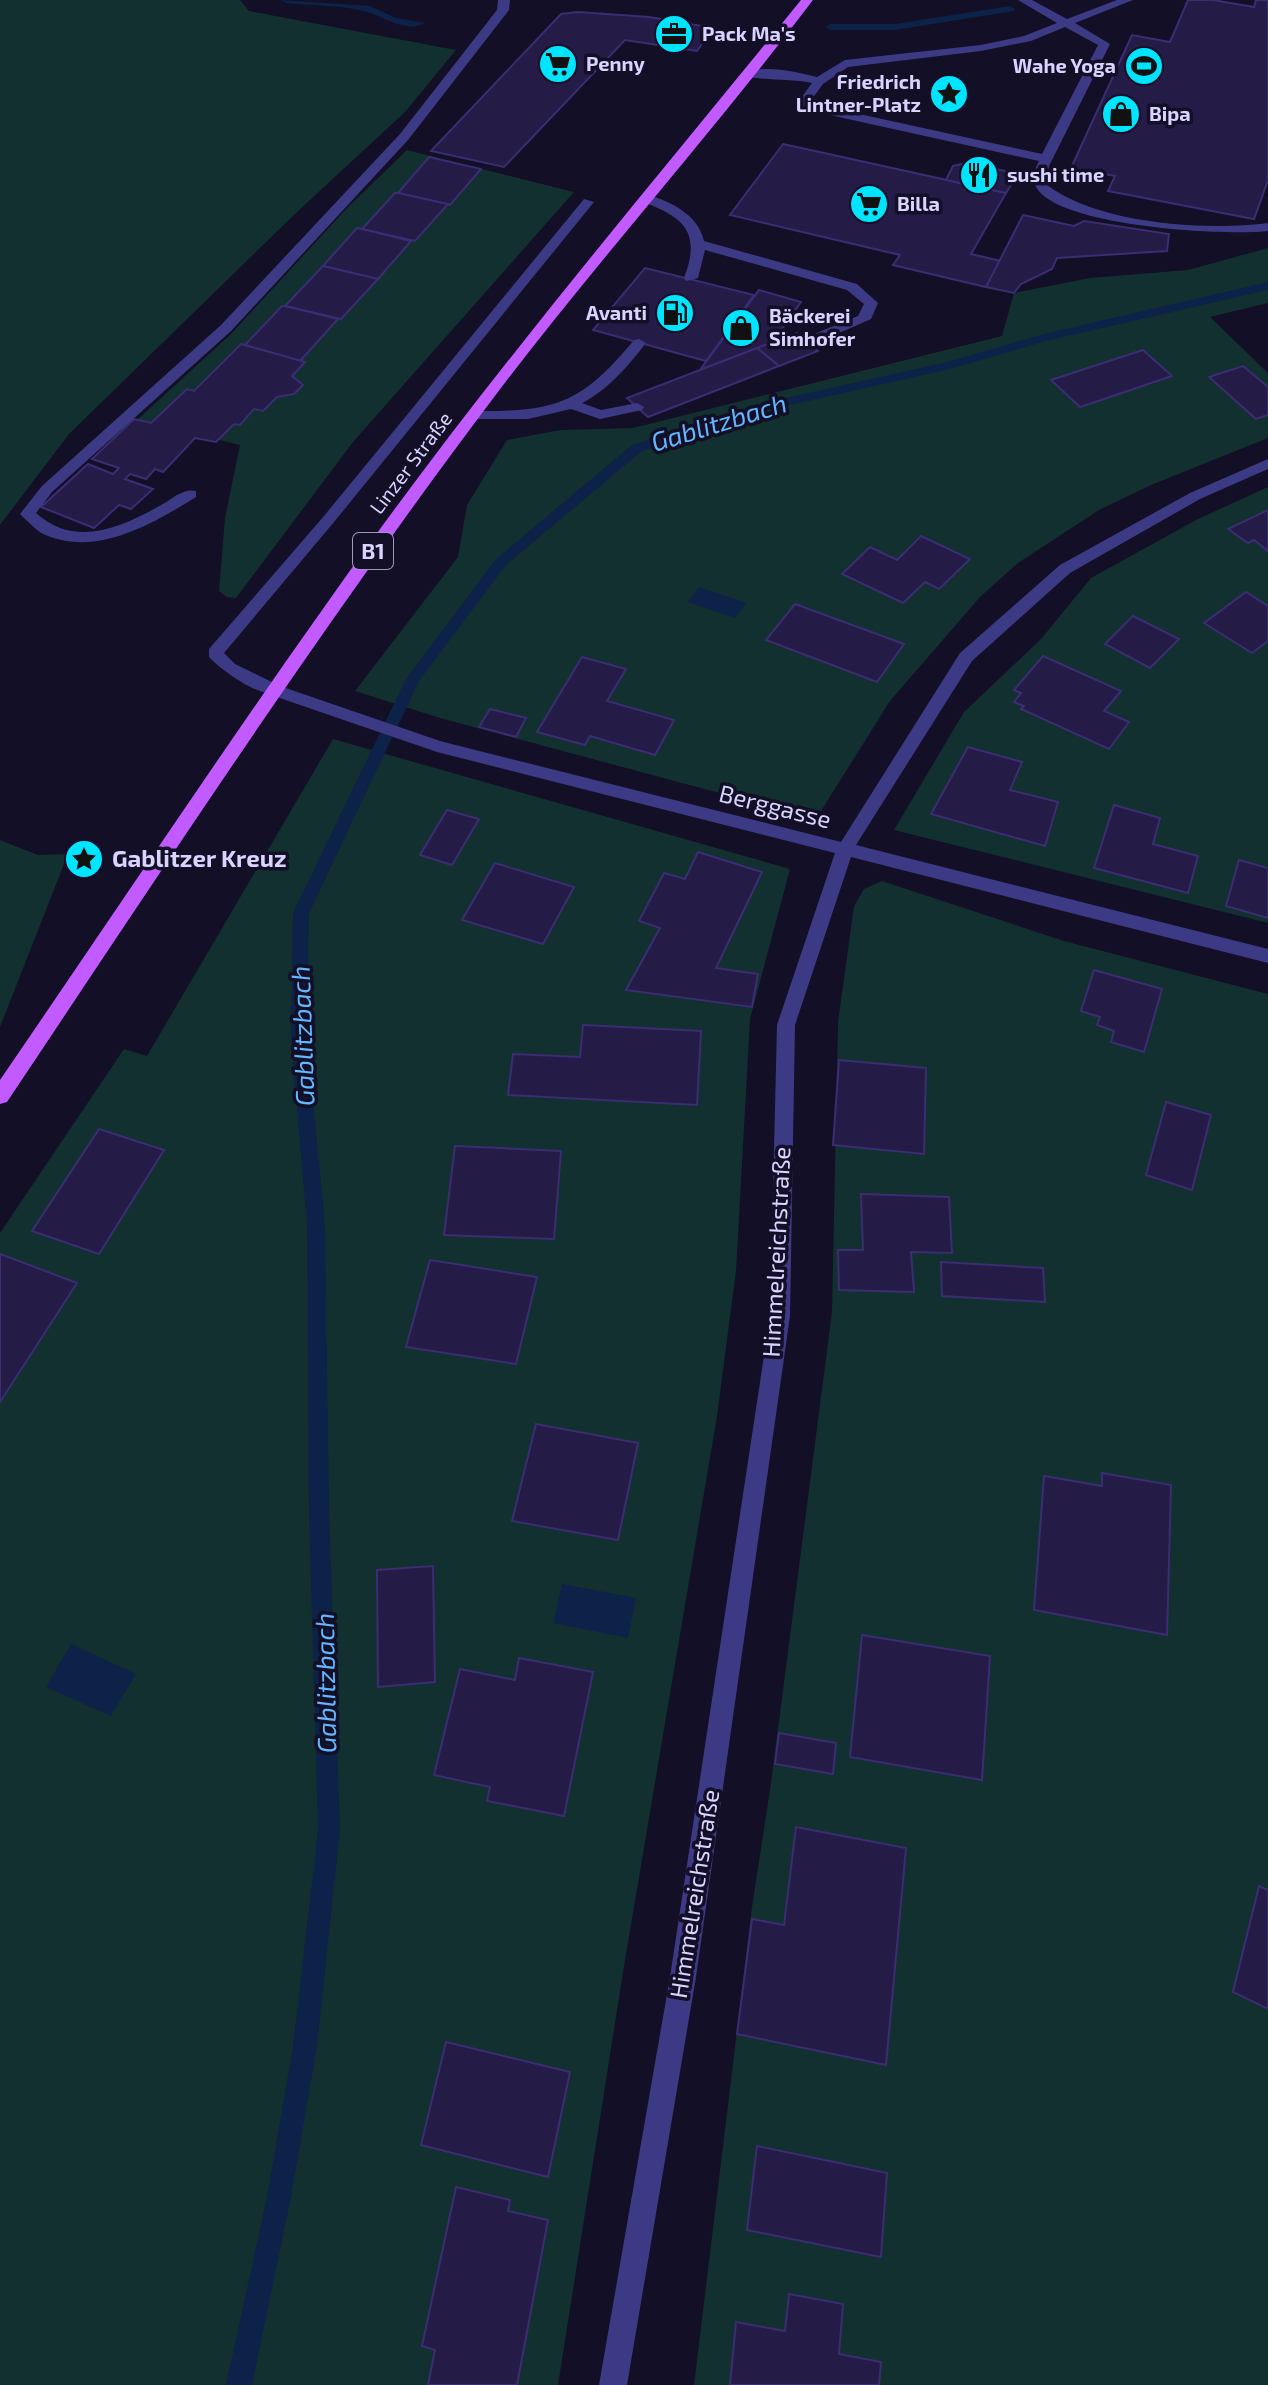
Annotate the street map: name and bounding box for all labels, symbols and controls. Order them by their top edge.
office icon: Pack Ma's [653,13,695,55]
place label: Pack Ma's [702,21,796,45]
supermarket icon: Penny [537,43,579,85]
sports icon: Wahe Yoga [1123,45,1165,87]
place label: Penny [586,51,646,76]
place label: Wahe Yoga [1013,53,1116,77]
place label: Friedrich Lintner-Platz [796,69,921,116]
place icon: Friedrich Lintner-Platz [928,73,970,115]
shop icon: Bipa [1100,93,1142,135]
place label: Bipa [1149,101,1191,125]
restaurant icon: sushi time [958,154,1000,196]
place label: sushi time [1007,162,1104,186]
supermarket icon: Billa [848,183,890,225]
place label: Billa [897,191,940,215]
fuel station icon: Avanti [654,292,696,334]
place label: Avanti [586,300,647,324]
place label: Bäckerei Simhofer [769,303,856,350]
shop icon: Bäckerei Simhofer [720,307,762,349]
water label: Gablitzbach [647,386,790,457]
street label: Linzer Straße [364,407,456,518]
road number: B1 [353,533,393,569]
street label: Berggasse [716,778,834,833]
place icon: Gablitzer Kreuz [63,838,105,880]
place label: Gablitzer Kreuz [112,843,287,872]
water label: Gablitzbach [284,965,319,1107]
street label: Himmelreichstraße [755,1146,796,1358]
water label: Gablitzbach [308,1613,341,1753]
street label: Himmelreichstraße [663,1787,724,2000]

